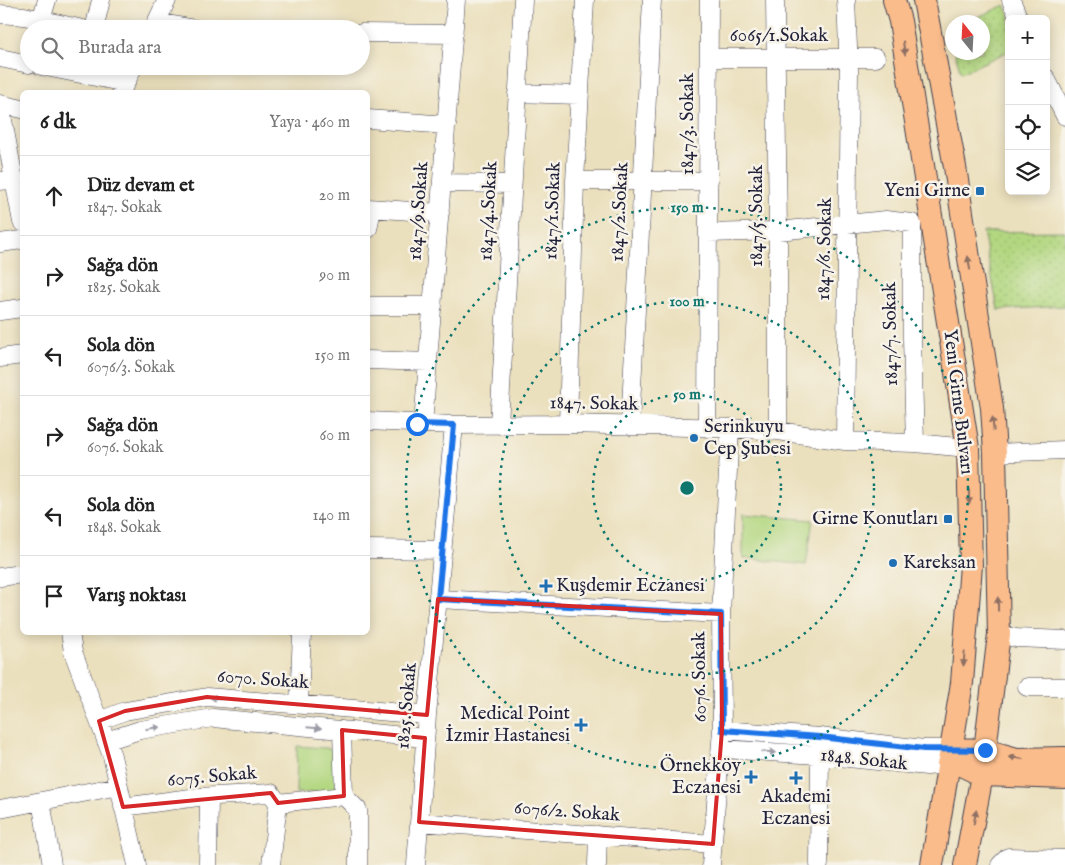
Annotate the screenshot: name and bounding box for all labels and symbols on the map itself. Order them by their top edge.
north arrow [945,15,990,60]
street label: 6065/1.Sokak [730,24,829,48]
one-way arrow [901,40,909,56]
street label: 1847/3. Sokak [676,72,700,175]
street label: 1847/9.Sokak [404,160,434,261]
street label: 1847/4.Sokak [474,160,504,262]
street label: 1847/1.Sokak [539,161,567,261]
street label: 1847/2.Sokak [605,161,635,263]
street label: 1847/5. Sokak [745,164,769,267]
place label: Yeni Girne [884,179,970,203]
marker: Yeni Girne [974,185,986,197]
street label: 1847/6. Sokak [812,196,838,301]
text: 150 m [670,198,704,217]
one-way arrow [965,255,973,271]
street label: 1847/7. Sokak [878,281,904,386]
text: 100 m [669,292,705,311]
street label: Yeni Girne Bulvarı [937,328,979,476]
text: 50 m [673,385,701,404]
street label: 1847. Sokak [549,391,639,417]
route start [406,413,429,436]
place label: Serinkuyu Cep Şubesi [704,415,791,461]
one-way arrow [989,416,997,432]
marker: Serinkuyu Cep Şubesi [688,432,700,444]
centre of rings [678,479,696,497]
one-way arrow [966,489,974,505]
place label: Girne Konutları [812,507,938,531]
marker: Girne Konutları [942,513,954,525]
place label: Kareksan [903,551,976,575]
marker: Kareksan [887,557,899,569]
place label: Kuşdemir Eczanesi [556,574,705,598]
marker: Kuşdemir Eczanesi [540,580,552,592]
one-way arrow [994,596,1002,612]
street label: 6076. Sokak [687,631,713,723]
one-way arrow [959,651,967,667]
street label: 1825. Sokak [391,661,423,750]
street label: 6070. Sokak [216,665,311,695]
one-way arrow [208,693,224,701]
place label: Medical Point İzmir Hastanesi [446,702,570,748]
one-way arrow [370,707,386,715]
marker: Medical Point İzmir Hastanesi [574,718,588,732]
one-way arrow [145,723,161,731]
one-way arrow [306,724,322,732]
route end [974,739,997,762]
street label: 1848. Sokak [819,743,910,777]
one-way arrow [762,749,778,757]
one-way arrow [1008,753,1024,761]
place label: Örnekköy Eczanesi [660,754,742,800]
street label: 6075. Sokak [166,761,259,793]
marker: Örnekköy Eczanesi [745,771,757,783]
marker: Akademi Eczanesi [790,772,802,784]
place label: Akademi Eczanesi [760,785,831,831]
street label: 6076/2. Sokak [513,796,622,828]
one-way arrow [971,809,979,825]

